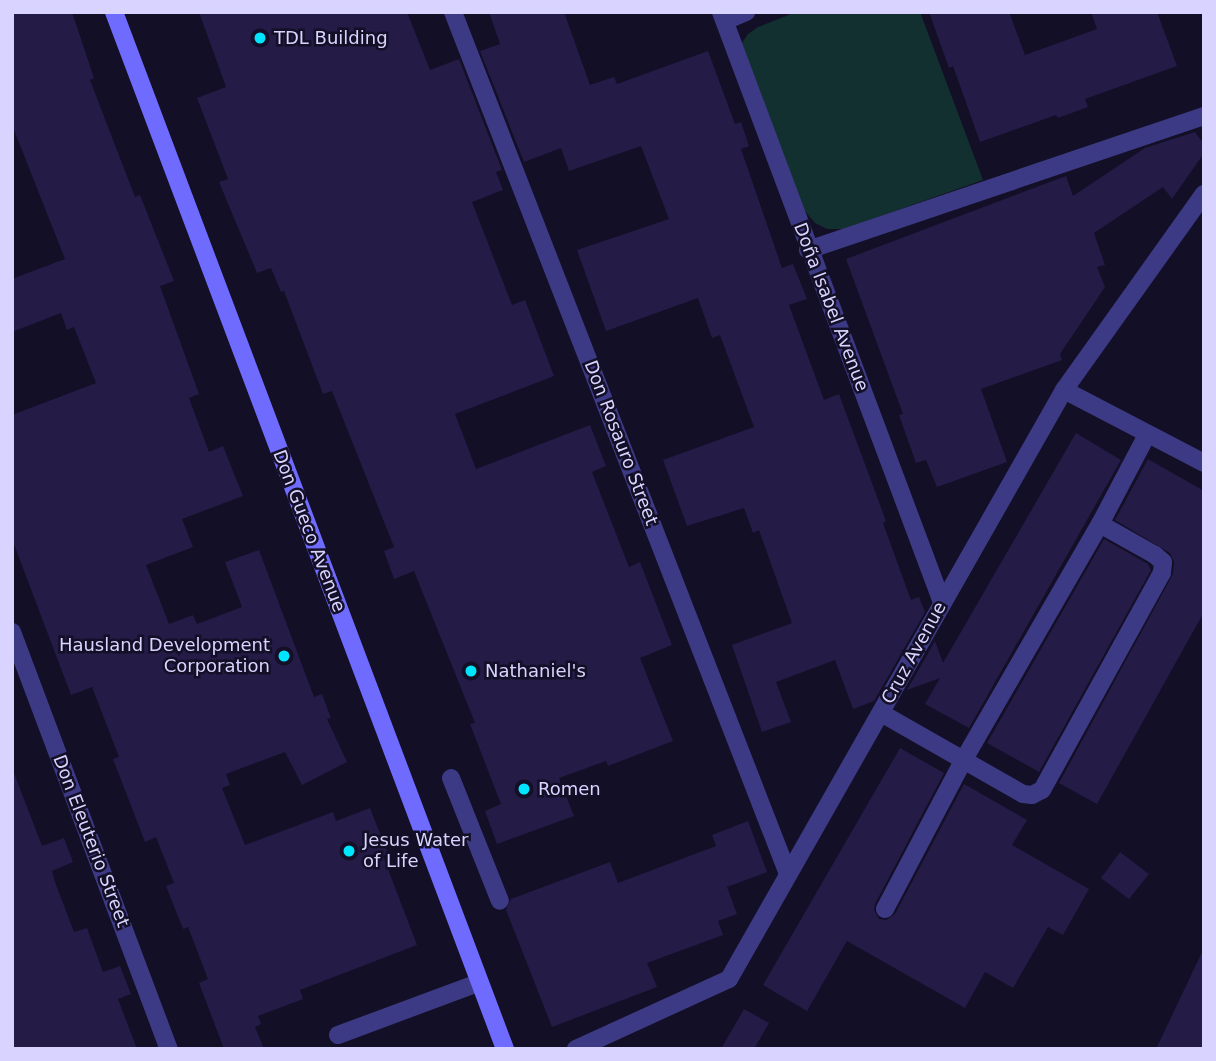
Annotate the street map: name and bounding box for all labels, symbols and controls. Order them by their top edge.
place label: TDL Building [274,27,388,49]
marker: TDL Building [252,30,268,46]
street label: Doña Isabel Avenue [789,220,873,394]
street label: Don Rosauro Street [580,357,662,529]
street label: Don Gueco Avenue [268,447,350,615]
street label: Cruz Avenue [877,598,951,708]
place label: Hausland Development Corporation [59,635,270,678]
marker: Hausland Development Corporation [276,648,292,664]
place label: Nathaniel's [485,660,586,682]
marker: Nathaniel's [463,663,479,679]
street label: Don Eleuterio Street [48,752,134,930]
place label: Romen [538,778,601,800]
marker: Romen [516,781,532,797]
place label: Jesus Water of Life [363,830,468,872]
marker: Jesus Water of Life [341,843,357,859]

